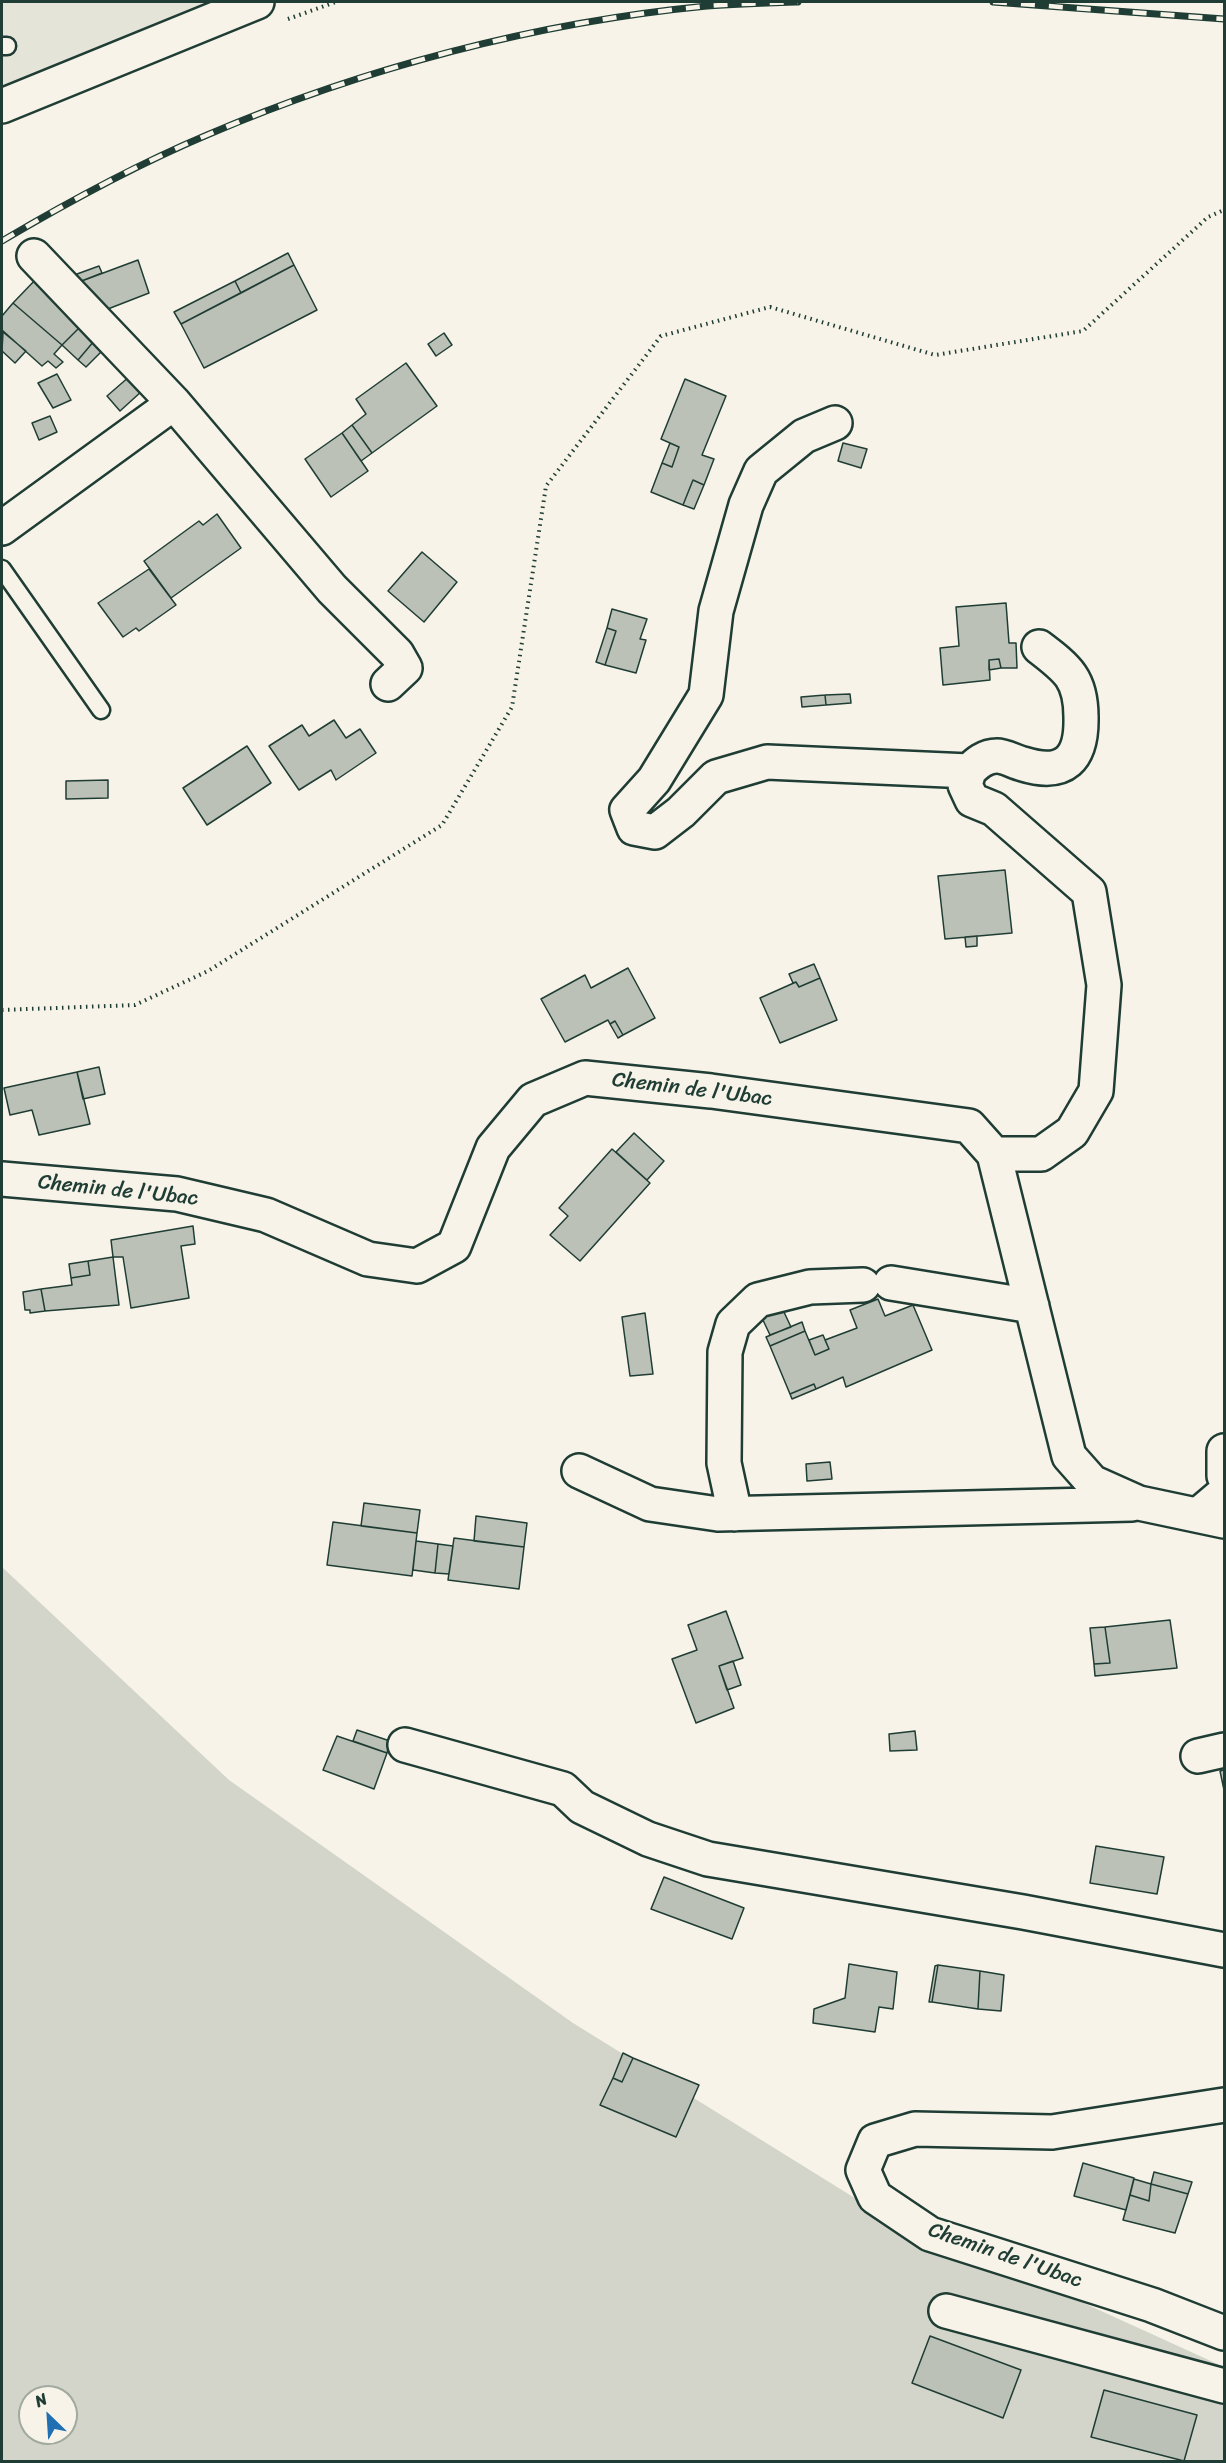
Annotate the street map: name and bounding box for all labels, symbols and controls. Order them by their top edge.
street label: Chemin de l'Ubac [611,1068,773,1112]
street label: Chemin de l'Ubac [37,1170,199,1212]
street label: Chemin de l'Ubac [925,2218,1085,2294]
north arrow [18,2385,78,2445]
text: N [30,2385,52,2416]

